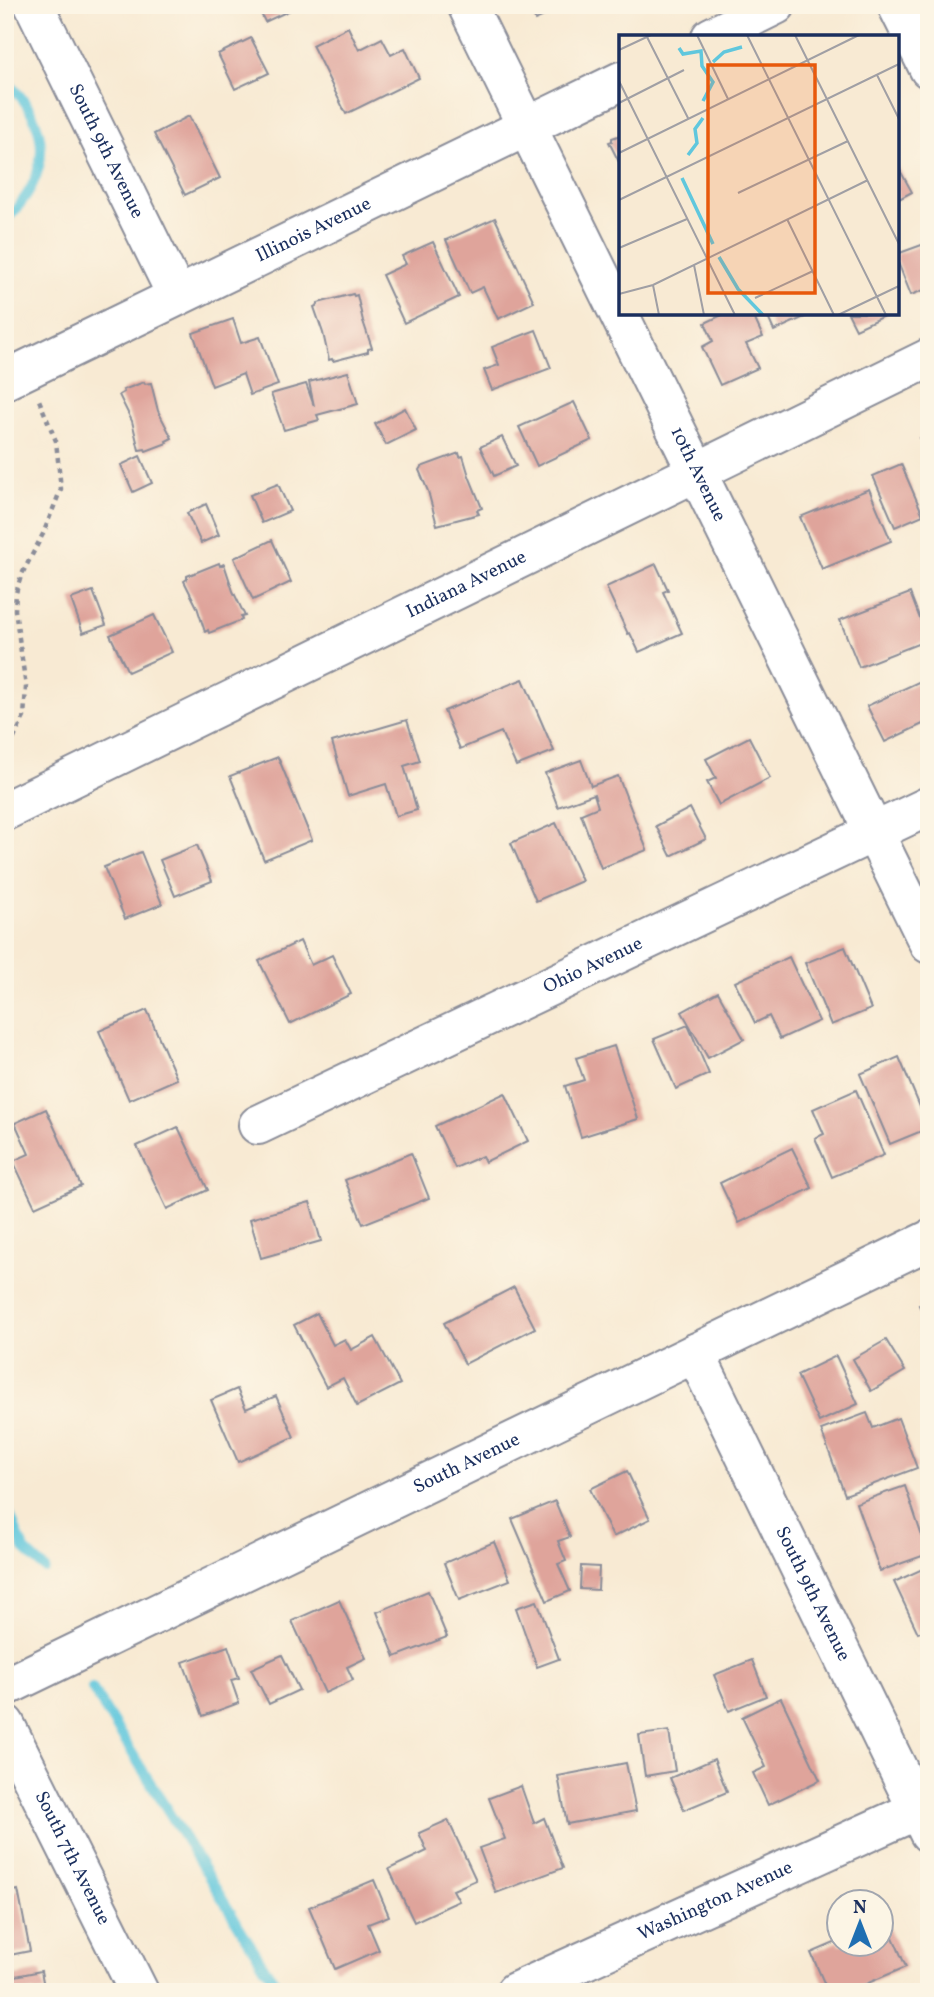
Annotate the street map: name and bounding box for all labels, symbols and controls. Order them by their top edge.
inset map [619,35,899,315]
street label: South 9th Avenue [62,80,150,223]
street label: Illinois Avenue [252,191,376,269]
street label: 10th Avenue [664,422,732,526]
street label: Indiana Avenue [402,544,531,625]
street label: Ohio Avenue [539,931,647,1000]
street label: South Avenue [409,1427,524,1500]
street label: South 9th Avenue [769,1522,856,1666]
street label: South 7th Avenue [28,1787,116,1929]
street label: Washington Avenue [634,1855,797,1948]
north arrow [825,1888,895,1958]
text: N [853,1895,867,1921]

